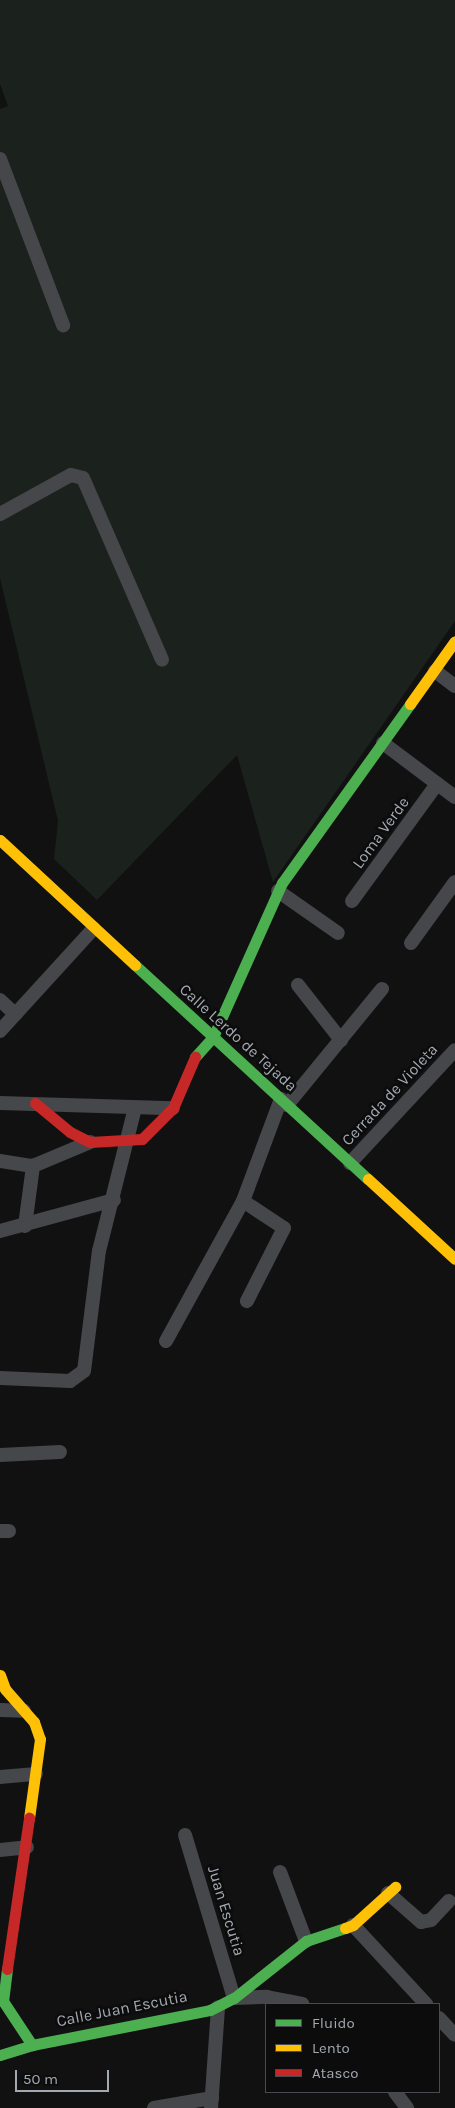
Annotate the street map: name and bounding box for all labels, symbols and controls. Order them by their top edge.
street label: Loma Verde [349,793,413,873]
street label: Calle Lerdo de Tejada [175,980,301,1096]
street label: Cerrada de Violeta [338,1040,442,1150]
street label: Juan Escutia [203,1864,249,1958]
street label: Calle Juan Escutia [55,1987,189,2031]
legend [265,2003,440,2093]
text: Fluido [312,2014,355,2032]
text: Lento [312,2039,350,2057]
scale bar [18,2060,111,2092]
text: Atasco [312,2064,358,2082]
text: 50 m [23,2070,58,2088]

